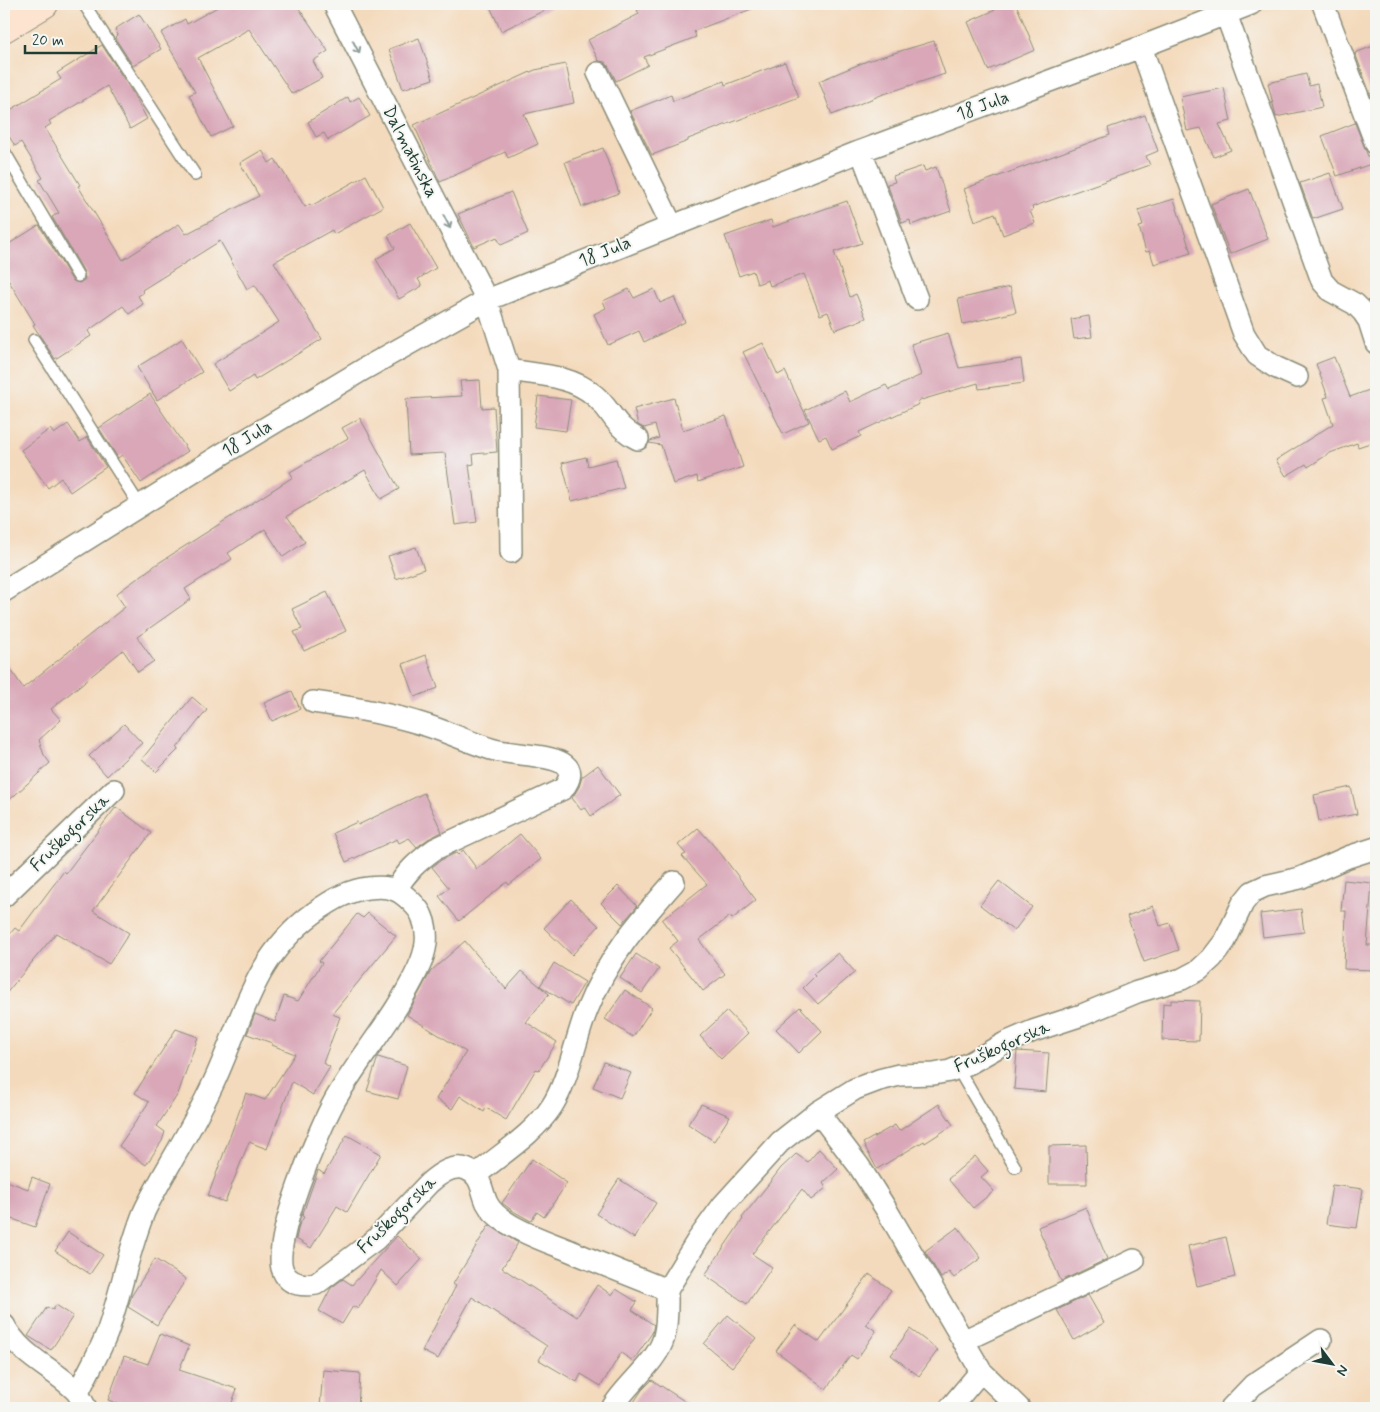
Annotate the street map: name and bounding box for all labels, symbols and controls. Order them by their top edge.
scale bar [25,22,96,54]
text: 20 m [32,31,64,51]
one-way arrow [352,39,361,54]
street label: 18 Jula [953,85,1013,127]
street label: Dalmatinska [376,102,444,202]
one-way arrow [442,215,452,230]
street label: 18 Jula [575,231,635,273]
street label: 18 Jula [217,415,277,463]
street label: Fruškogorska [25,789,117,879]
street label: Fruškogorska [950,1015,1055,1081]
street label: Fruškogorska [352,1171,444,1261]
north arrow [1308,1340,1358,1390]
text: N [1332,1362,1352,1379]

